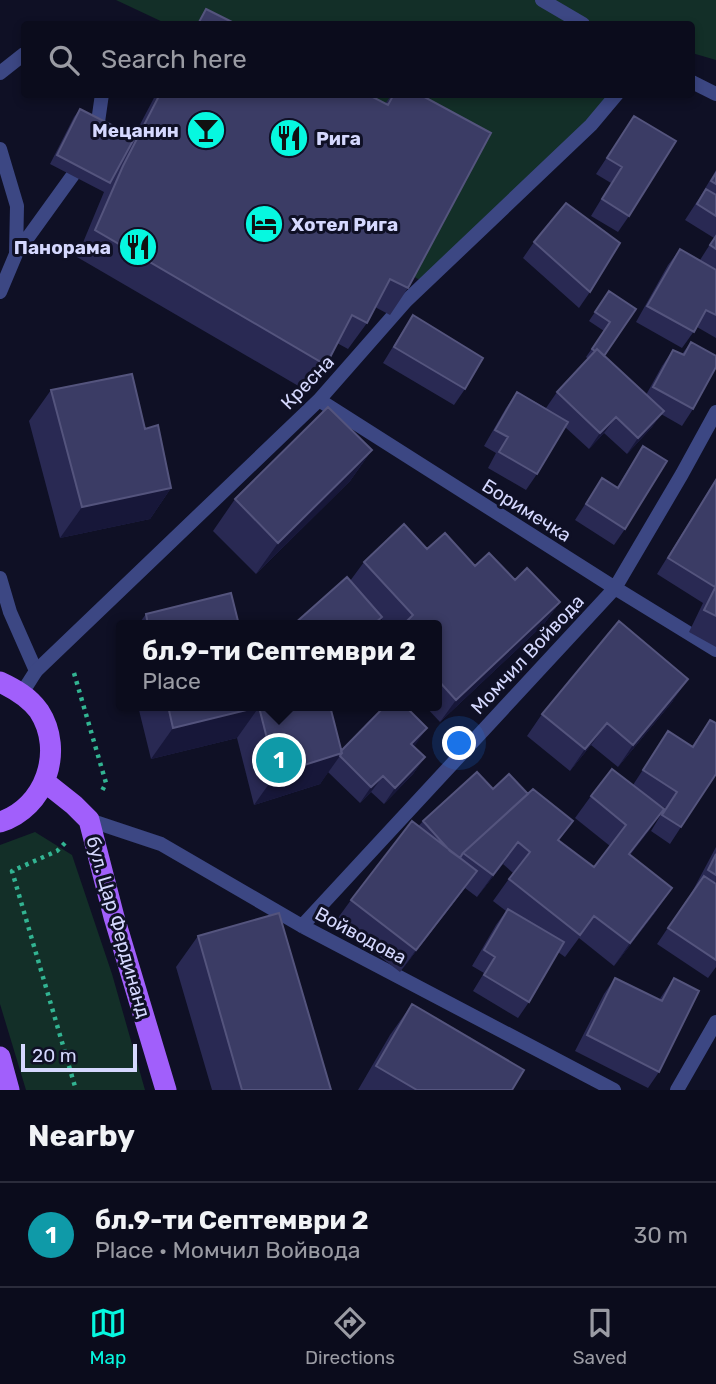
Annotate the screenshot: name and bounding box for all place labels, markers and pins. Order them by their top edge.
bar icon: Мецанин [185,109,227,151]
restaurant icon: Рига [268,117,310,159]
place label: Мецанин [92,119,179,142]
place label: Рига [316,127,361,150]
hotel icon: Хотел Рига [243,203,285,245]
place label: Хотел Рига [291,213,398,236]
restaurant icon: Панорама [117,226,159,268]
place label: Панорама [14,236,111,259]
pin: 1 [256,734,302,786]

